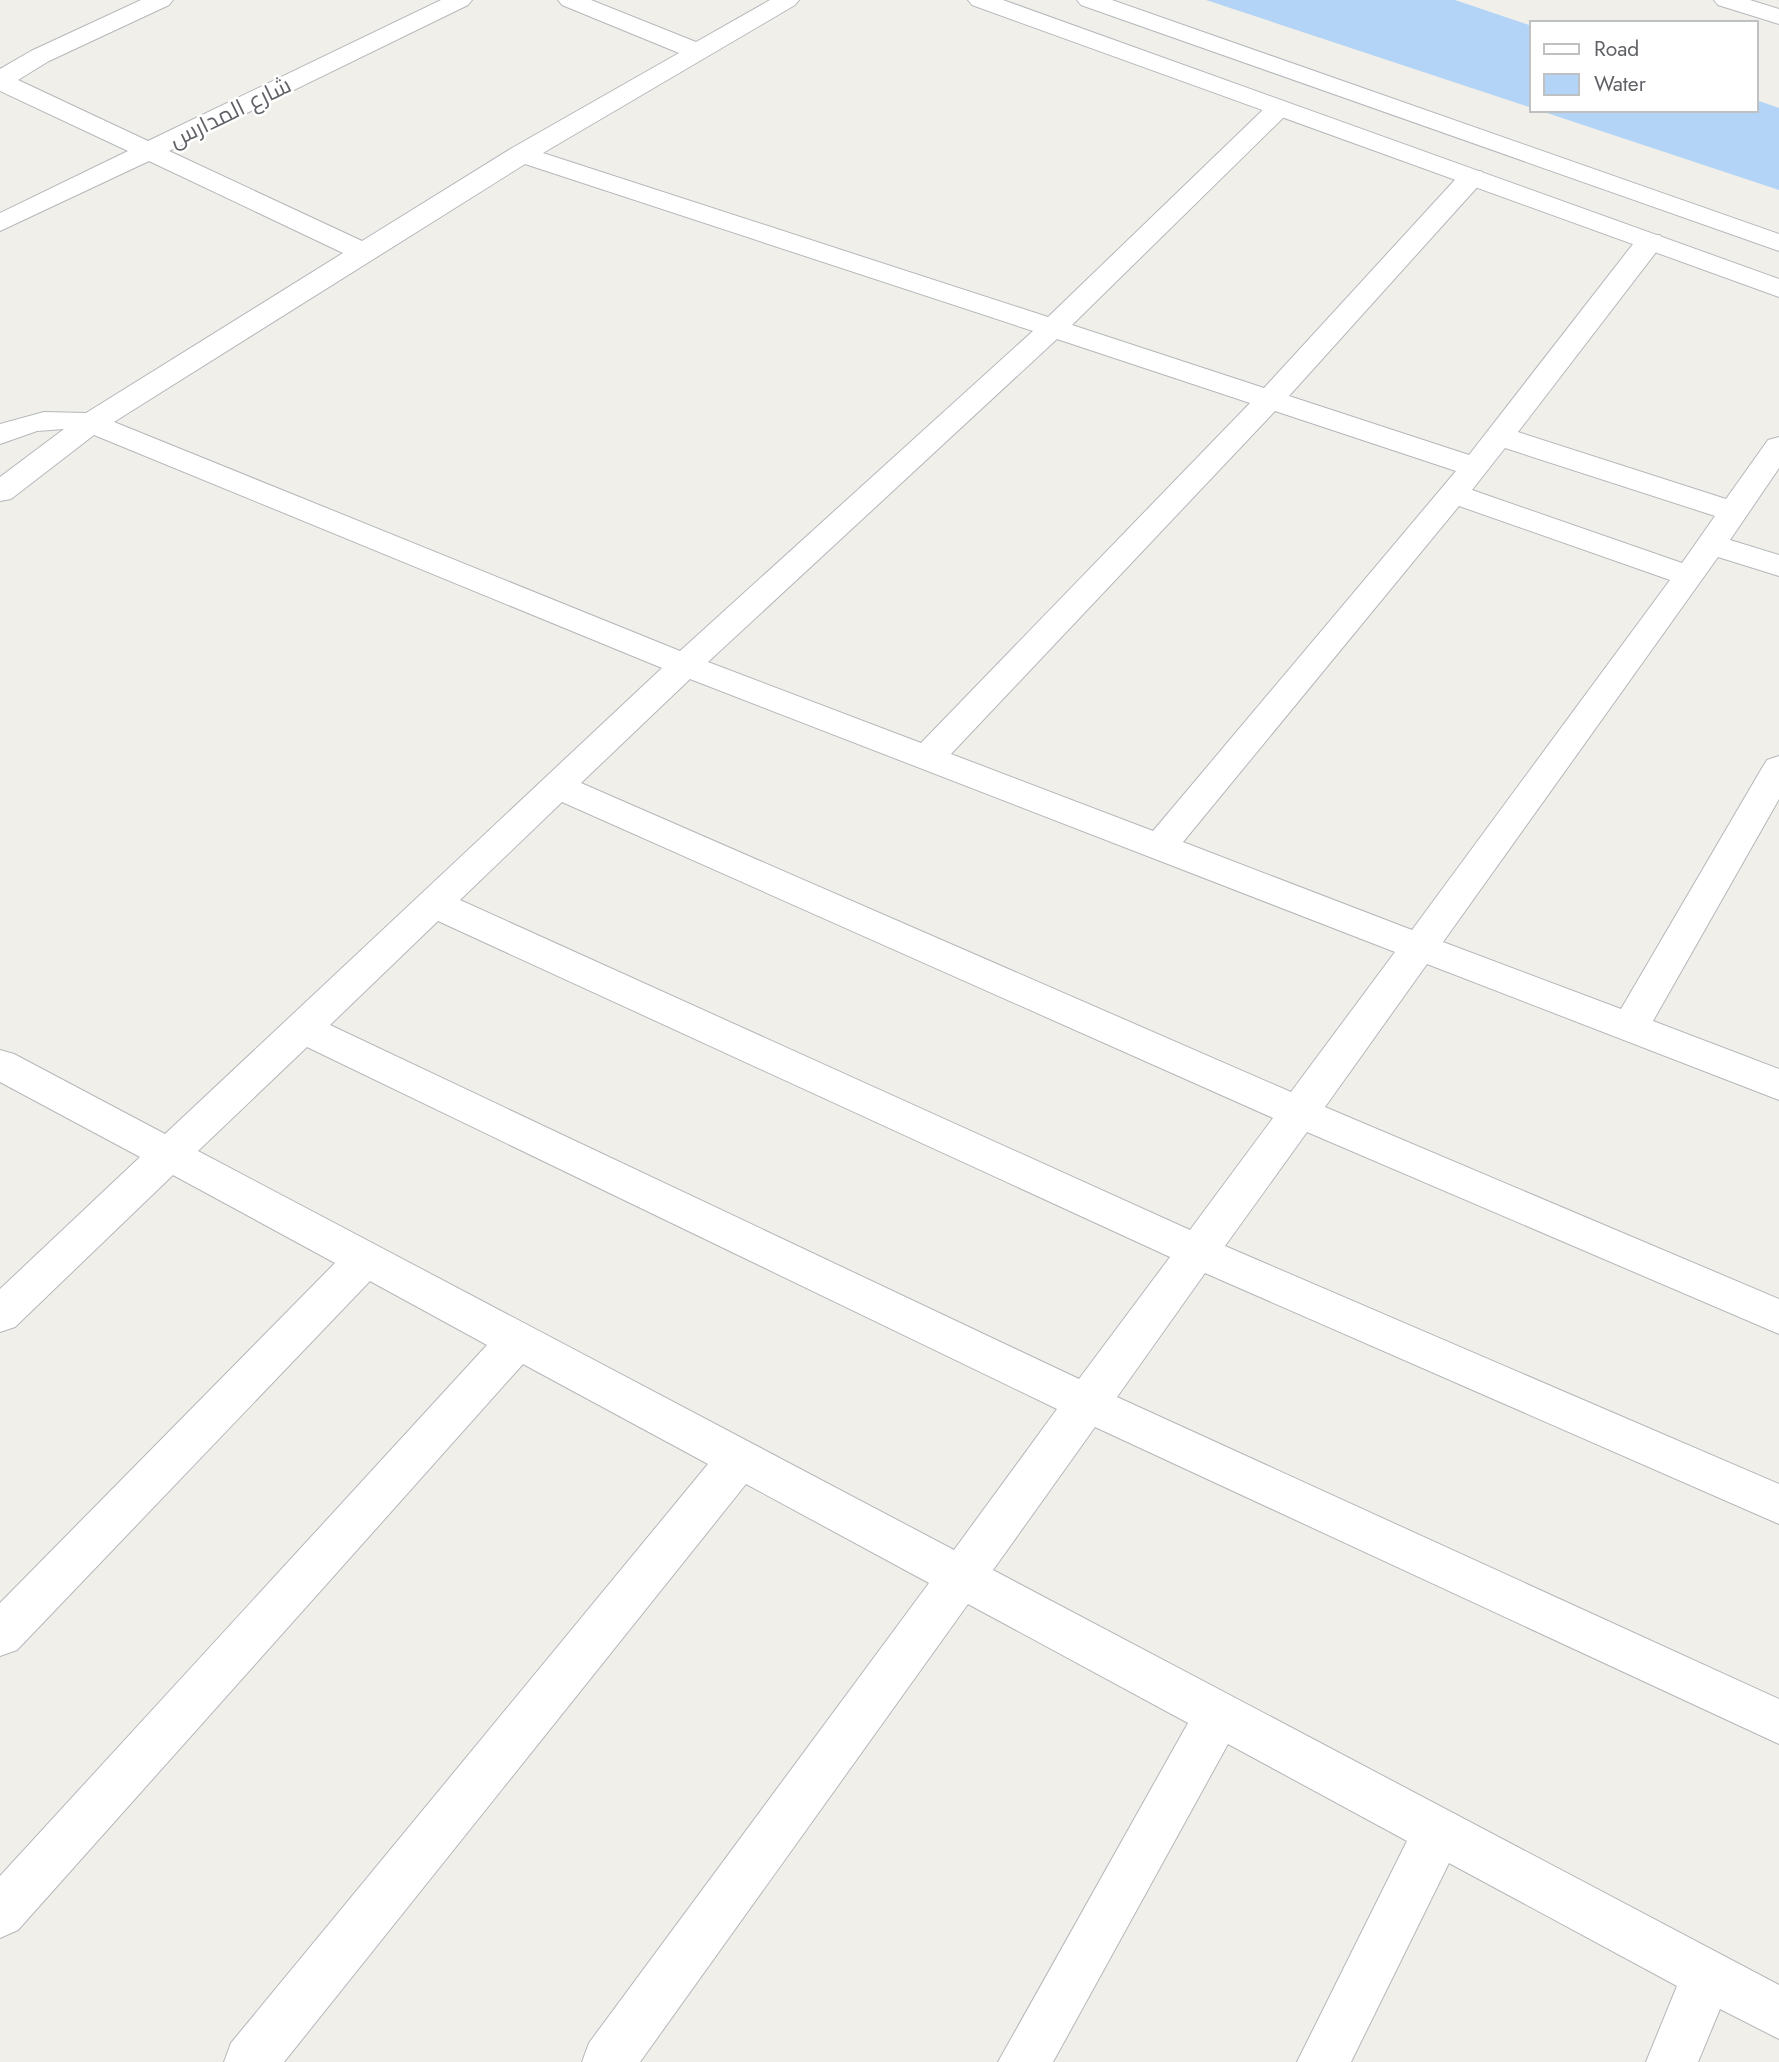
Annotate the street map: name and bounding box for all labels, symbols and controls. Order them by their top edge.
legend [1530,21,1758,112]
text: Road [1594,34,1639,64]
street label: شارع المدارس [163,68,297,156]
text: Water [1594,69,1647,99]

